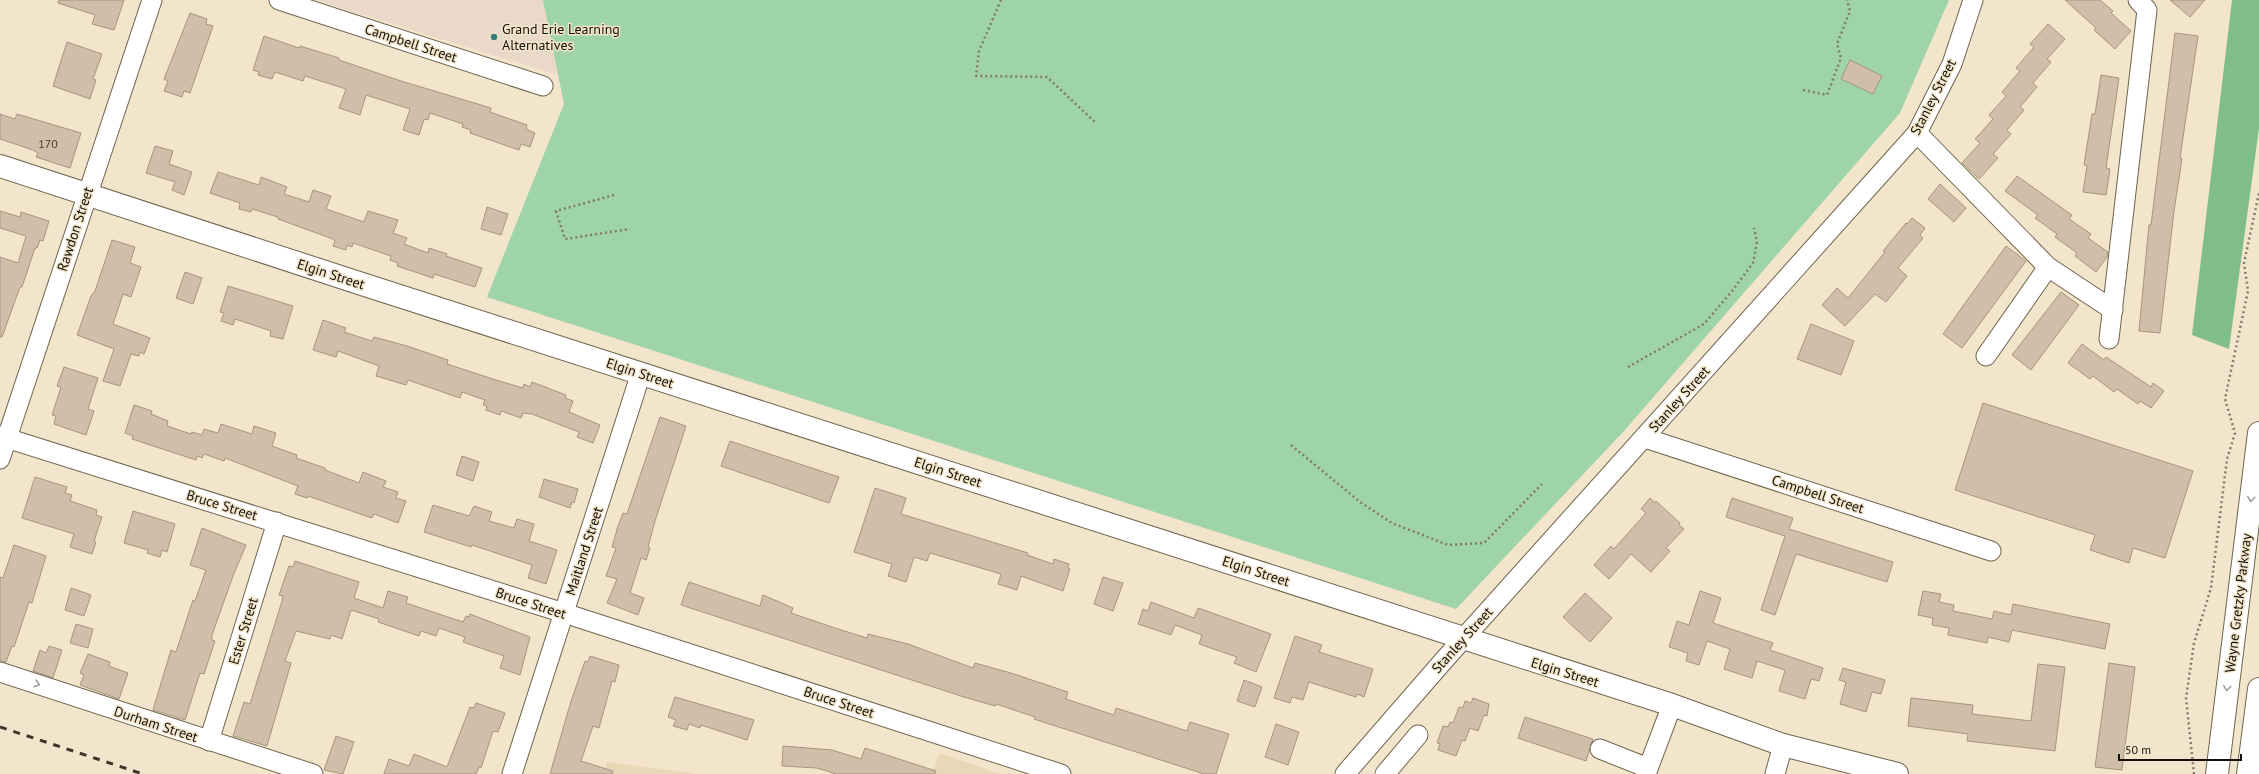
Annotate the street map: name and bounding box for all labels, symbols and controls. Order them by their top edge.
street label: Campbell Street [363,20,460,66]
place label: Grand Erie Learning Alternatives [502,20,620,54]
marker: Grand Erie Learning Alternatives [489,32,499,42]
street label: Stanley Street [1906,56,1960,138]
house number: 170 [38,136,58,151]
street label: Rawdon Street [53,184,97,273]
street label: Elgin Street [295,255,367,293]
street label: Elgin Street [604,354,676,392]
street label: Stanley Street [1644,362,1714,436]
street label: Elgin Street [912,453,984,491]
street label: Campbell Street [1770,471,1867,517]
street label: Bruce Street [184,486,260,524]
one-way arrow [2247,496,2256,502]
street label: Maitland Street [561,504,607,598]
street label: Wayne Gretzky Parkway [2221,532,2256,674]
street label: Elgin Street [1220,552,1292,590]
street label: Bruce Street [493,583,569,623]
street label: Ester Street [224,595,262,667]
street label: Stanley Street [1427,603,1497,677]
street label: Elgin Street [1529,653,1601,691]
one-way arrow [33,680,40,688]
street label: Bruce Street [801,682,877,722]
one-way arrow [2223,685,2232,691]
street label: Durham Street [112,702,200,746]
scale bar [2119,736,2241,762]
text: 50 m [2125,742,2151,757]

